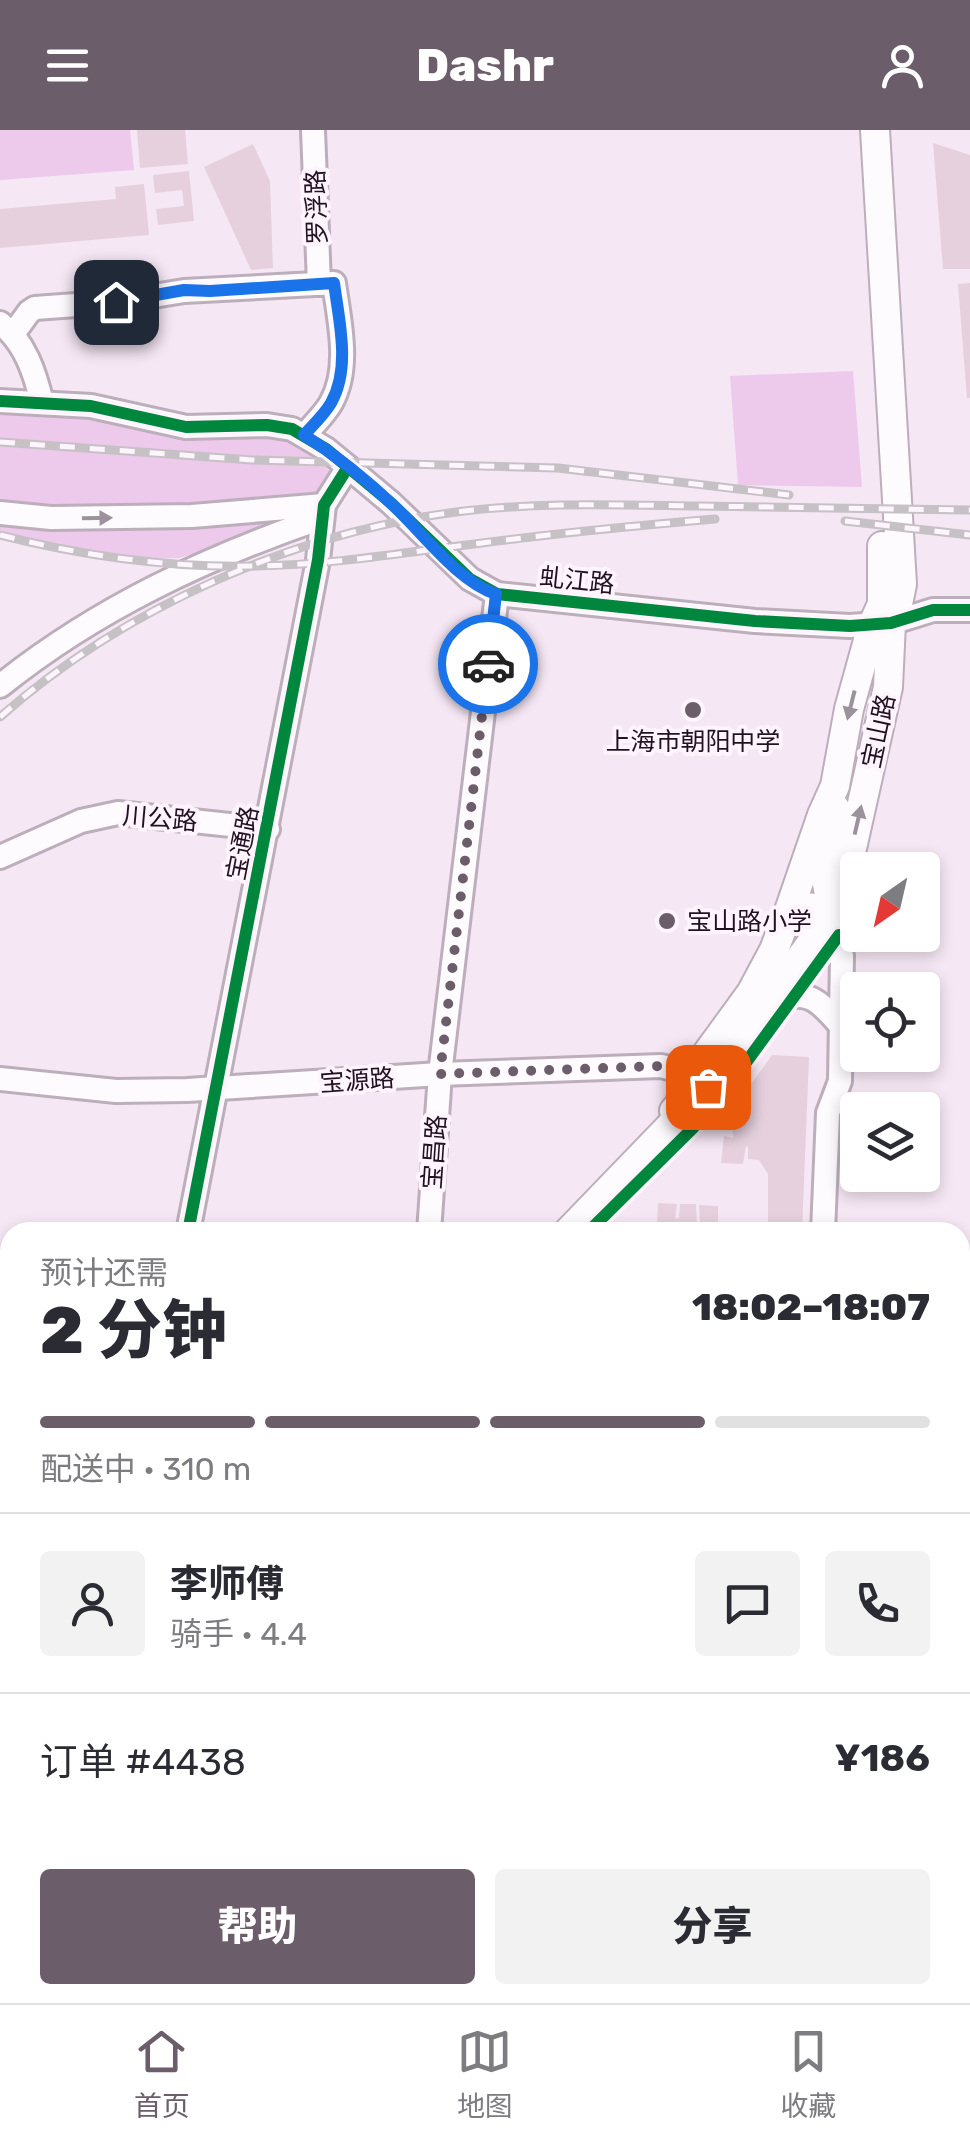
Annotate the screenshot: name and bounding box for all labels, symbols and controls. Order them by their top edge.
icon: menu [40,38,95,93]
icon: person [875,38,930,93]
text: Dashr [416,39,554,92]
street label: 罗浮路 [301,169,332,245]
pin [74,260,159,345]
icon: home [89,275,144,330]
one-way arrow [82,509,114,525]
street label: 虬江路 [538,562,616,599]
courier [438,614,538,714]
icon: car [461,637,516,692]
one-way arrow [843,690,858,721]
street label: 宝山路 [857,691,900,771]
marker: 上海市朝阳中学 [682,699,704,721]
place label: 上海市朝阳中学 [605,727,781,756]
street label: 川公路 [121,801,199,836]
street label: 宝通路 [221,804,264,883]
one-way arrow [851,804,866,835]
north arrow [840,852,940,952]
map controls [840,852,940,1192]
place label: 宝山路小学 [687,907,812,936]
marker: 宝山路小学 [656,910,678,932]
button: locate [840,972,940,1072]
pin [666,1045,751,1130]
icon: bag [681,1060,736,1115]
street label: 宝源路 [319,1063,395,1098]
button: layers [840,1092,940,1192]
street label: 宝昌路 [417,1114,452,1190]
text: 预计还需 [40,1254,168,1292]
text: 18:02–18:07 [692,1284,930,1330]
text: 2 分钟 [40,1292,227,1369]
text: 配送中 · 310 m [40,1450,251,1488]
button: person [40,1551,145,1656]
button: chat [695,1551,800,1656]
button: phone [825,1551,930,1656]
text: 李师傅 [170,1561,284,1607]
text: 骑手 · 4.4 [170,1615,307,1653]
text: ¥186 [834,1735,930,1781]
text: 订单 #4438 [40,1739,246,1785]
button: 帮助 [40,1869,475,1984]
button: 分享 [495,1869,930,1984]
tab: 首页 [134,2024,190,2124]
tab: 地图 [457,2024,513,2124]
tab: 收藏 [780,2024,836,2124]

